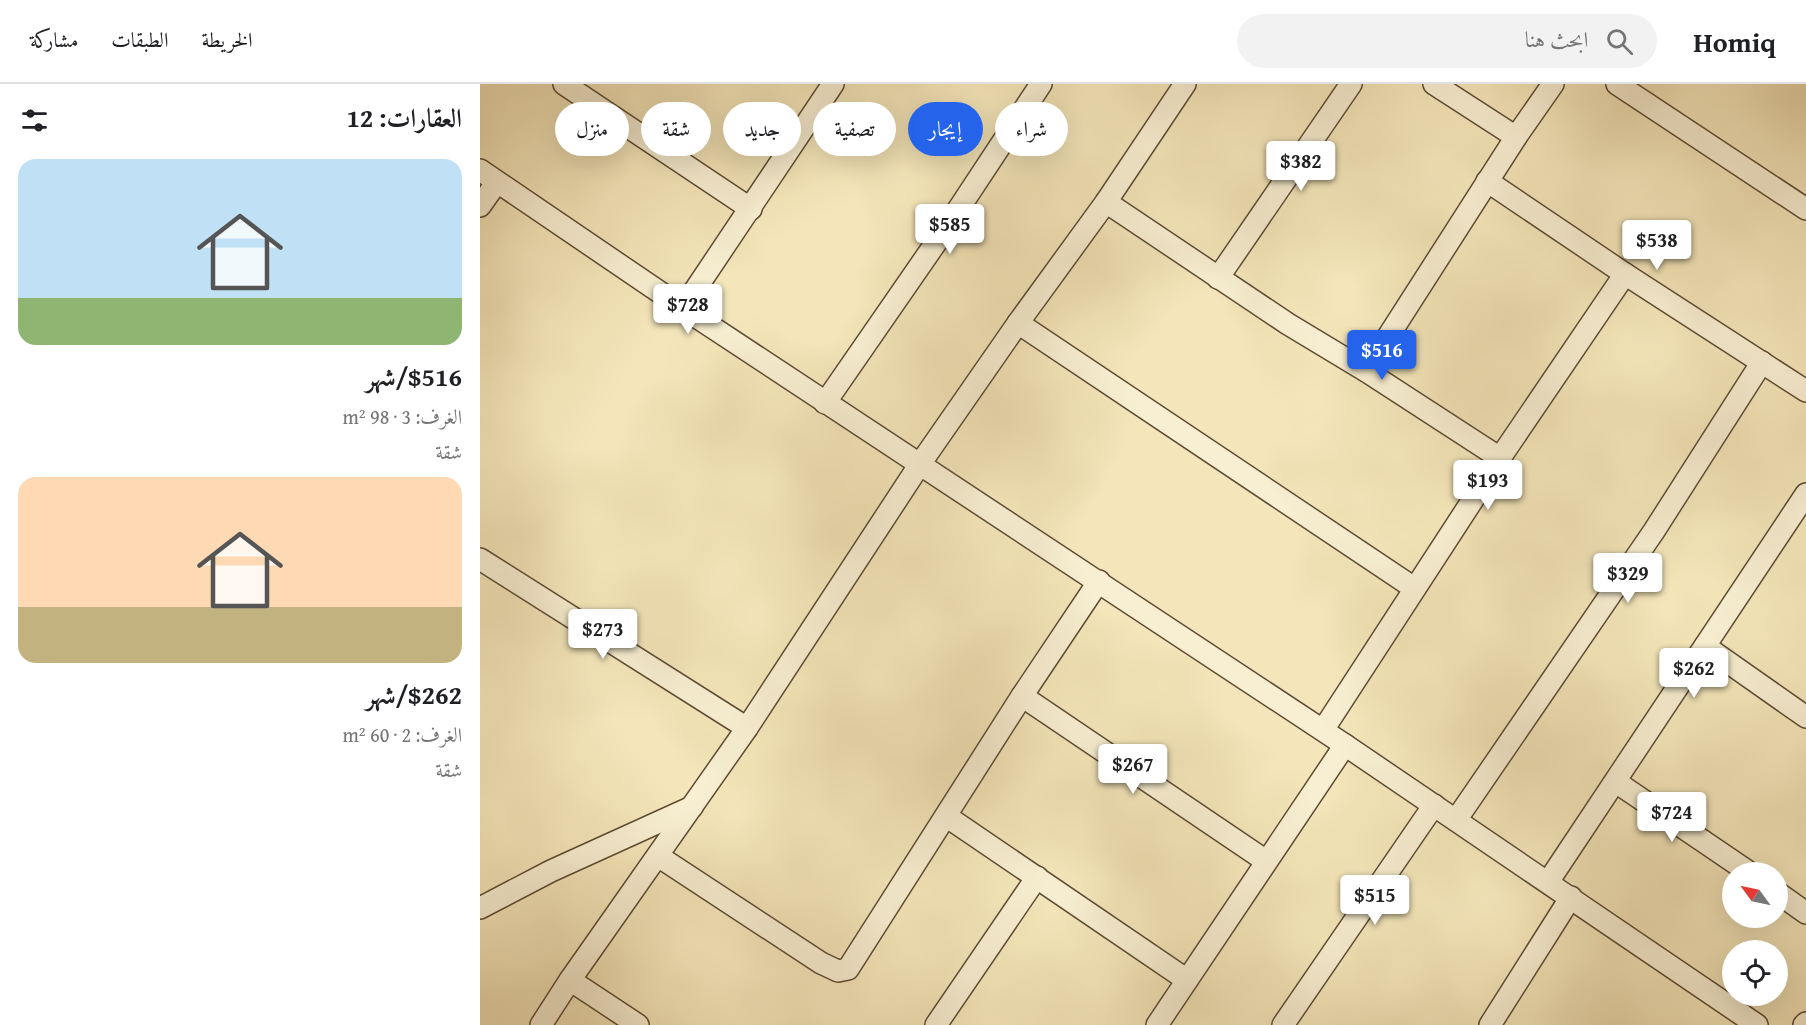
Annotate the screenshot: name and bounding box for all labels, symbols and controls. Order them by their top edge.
search box [1237,14,1657,68]
text: Homiq [1693,21,1776,62]
text: ابحث هنا [1525,23,1588,55]
text: مشاركة [30,24,78,55]
text: الطبقات [111,24,168,55]
text: الخريطة [201,24,253,55]
icon: search [1603,25,1636,58]
text: العقارات: 12 [346,98,462,137]
chip: منزل [555,102,629,156]
chip: شقة [641,102,711,156]
chip: جديد [723,102,801,156]
chip: تصفية [813,102,896,156]
chip: إيجار [908,102,983,156]
chip: شراء [995,102,1068,156]
icon: filters [18,104,51,137]
pin: $382 [1265,141,1337,192]
text: $382 [1280,146,1322,175]
icon: home [186,198,294,306]
pin: $585 [914,204,986,255]
text: $585 [929,209,971,238]
pin: $538 [1621,220,1693,271]
text: $538 [1636,225,1678,254]
pin: $728 [652,284,724,335]
text: $728 [667,289,709,318]
pin: $516 [1346,330,1418,381]
text: $516 [1361,335,1403,364]
text: $516/شهر [366,357,462,396]
text: الغرف: 3 · 98 m² [343,402,462,431]
text: شقة [436,437,462,466]
pin: $193 [1452,460,1524,511]
text: $193 [1467,465,1509,494]
icon: home [186,516,294,624]
pin: $329 [1592,553,1664,604]
text: $329 [1607,558,1649,587]
pin: $273 [567,609,639,660]
text: $273 [582,614,624,643]
pin: $262 [1658,648,1730,699]
text: $262 [1673,653,1715,682]
text: $262/شهر [366,675,462,714]
text: الغرف: 2 · 60 m² [343,720,462,749]
pin: $267 [1097,744,1169,795]
text: $267 [1112,749,1154,778]
text: شقة [436,755,462,784]
pin: $724 [1636,792,1708,843]
text: $724 [1651,797,1693,826]
north arrow [1722,862,1788,928]
map controls [1722,862,1788,1006]
pin: $515 [1339,875,1411,926]
text: $515 [1354,880,1396,909]
button: locate [1722,940,1788,1006]

